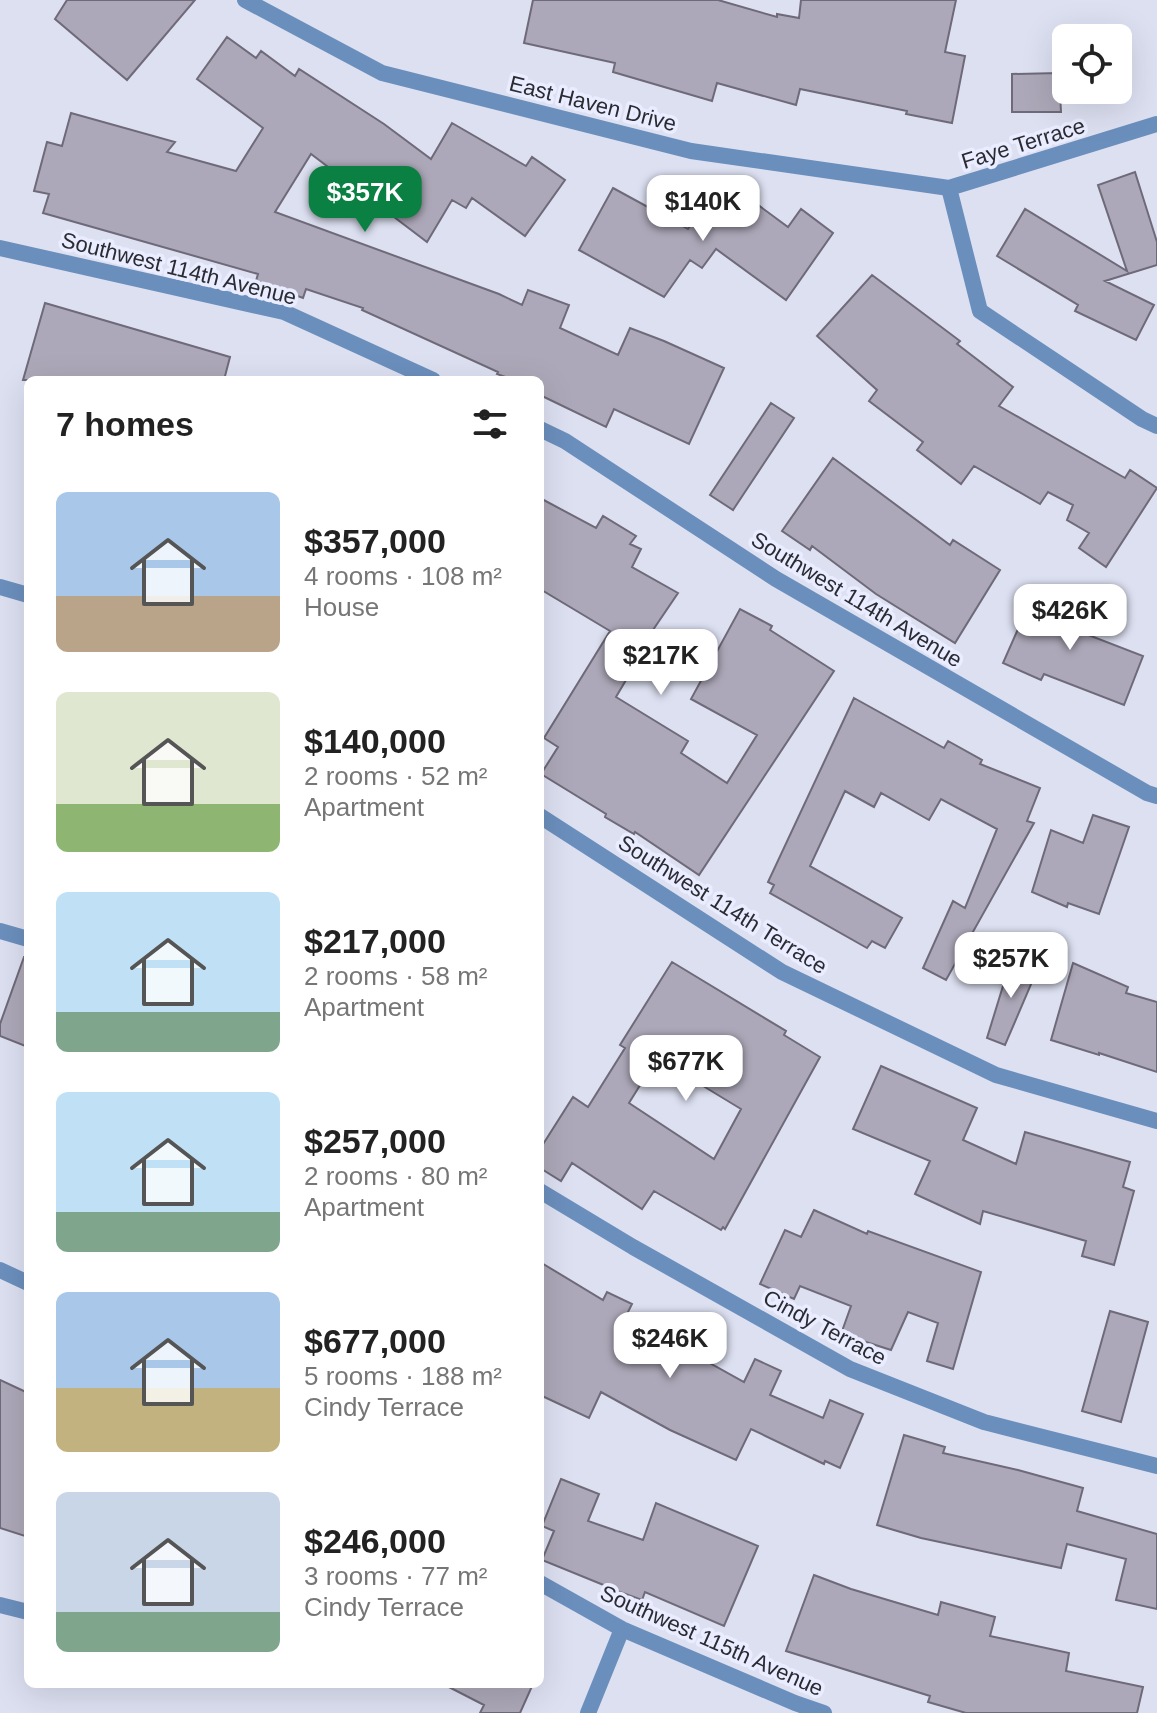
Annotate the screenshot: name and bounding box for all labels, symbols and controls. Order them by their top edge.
map controls [1052,24,1132,104]
button: locate [1052,24,1132,104]
street label: East Haven Drive [507,71,679,136]
street label: Faye Terrace [958,113,1088,174]
pin: $357K [309,166,421,234]
pin: $140K [647,175,759,243]
text: $357K [327,177,403,207]
text: $140K [665,186,741,216]
street label: Southwest 114th Avenue [59,227,299,310]
icon: filters [468,402,512,446]
text: 7 homes [56,405,194,443]
text: $357,000 [304,522,446,560]
icon: home [120,524,216,620]
street label: Southwest 114th Avenue [747,527,967,672]
text: 4 rooms · 108 m² [304,561,502,591]
pin: $426K [1014,584,1126,652]
text: House [304,592,379,622]
text: $426K [1032,595,1108,625]
pin: $217K [605,629,717,697]
text: $217K [623,640,699,670]
text: $140,000 [304,722,446,760]
icon: home [120,724,216,820]
text: 2 rooms · 52 m² [304,761,488,791]
text: Apartment [304,792,424,822]
street label: Southwest 114th Terrace [614,830,832,979]
text: $217,000 [304,922,446,960]
icon: home [120,924,216,1020]
pin: $257K [955,932,1067,1000]
text: $257K [973,943,1049,973]
text: 2 rooms · 58 m² [304,961,488,991]
text: Apartment [304,992,424,1022]
pin: $677K [630,1035,742,1103]
text: $677K [648,1046,724,1076]
text: $257,000 [304,1122,446,1160]
icon: home [120,1124,216,1220]
text: 2 rooms · 80 m² [304,1161,488,1191]
text: Apartment [304,1192,424,1222]
street label: Cindy Terrace [759,1285,890,1370]
pin: $246K [614,1312,726,1380]
text: $677,000 [304,1322,446,1360]
text: $246K [632,1323,708,1353]
icon: home [120,1324,216,1420]
text: 5 rooms · 188 m² [304,1361,502,1391]
text: Cindy Terrace [304,1392,464,1422]
text: $246,000 [304,1522,446,1560]
icon: home [120,1524,216,1620]
text: 3 rooms · 77 m² [304,1561,488,1591]
street label: Southwest 115th Avenue [596,1580,827,1701]
text: Cindy Terrace [304,1592,464,1622]

